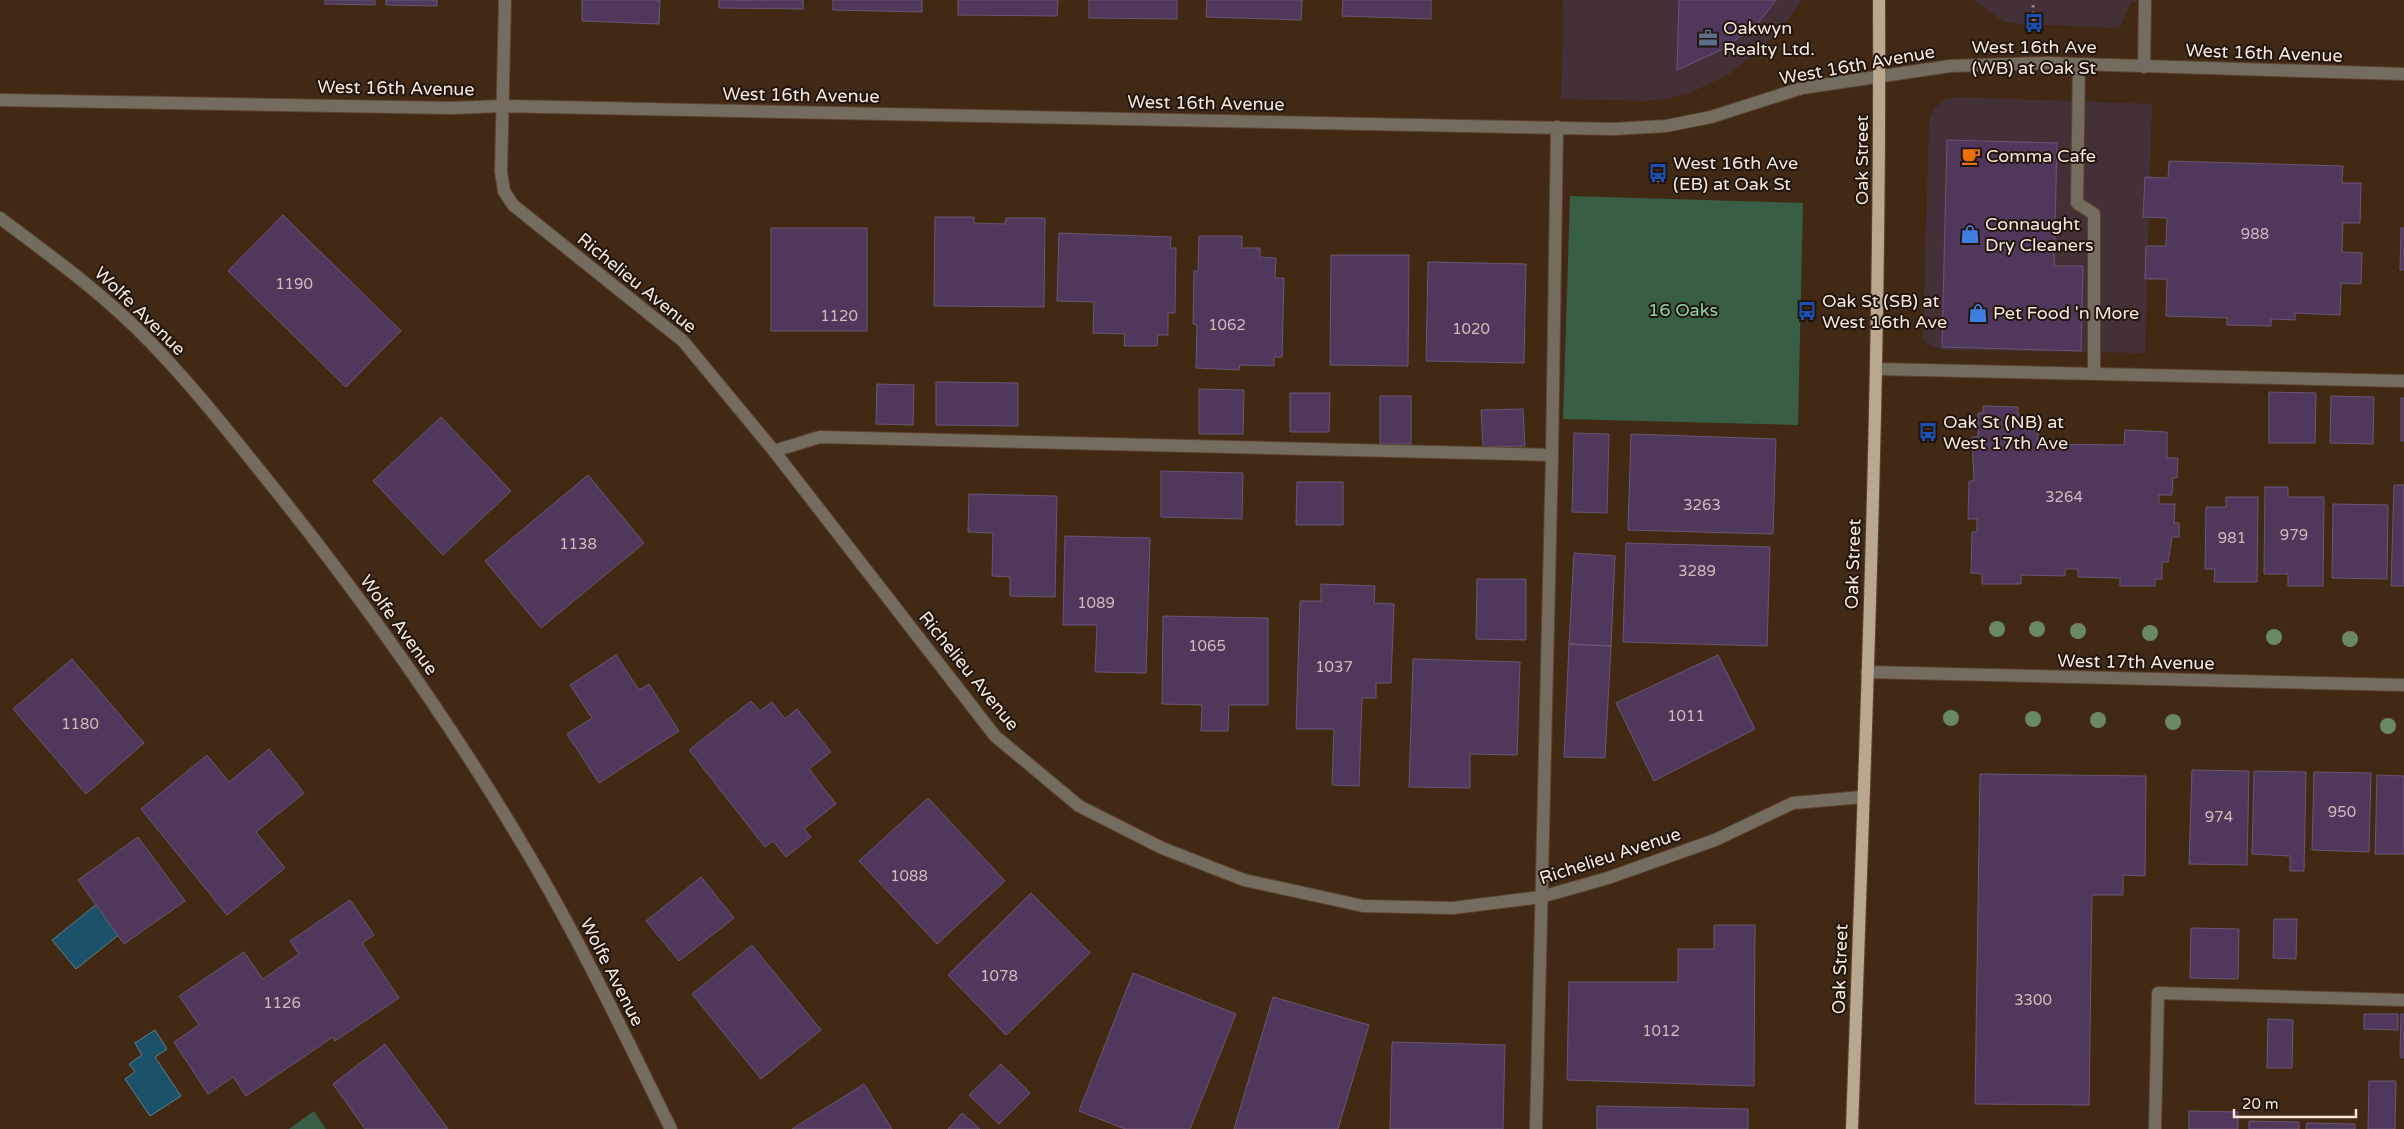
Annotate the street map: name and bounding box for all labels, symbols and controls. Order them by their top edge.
bus stop icon: West 16th Ave (WB) at Oak St [2023,12,2045,34]
place label: Oakwyn Realty Ltd. [1723,17,1815,60]
office icon: Oakwyn Realty Ltd. [1697,27,1719,49]
place label: West 16th Ave (WB) at Oak St [1971,36,2097,79]
street label: West 16th Avenue [2185,39,2343,67]
street label: West 16th Avenue [1778,41,1936,89]
street label: West 16th Avenue [317,76,475,100]
street label: West 16th Avenue [722,83,880,107]
street label: West 16th Avenue [1127,91,1285,115]
street label: Oak Street [1851,115,1873,205]
cafe icon: Comma Cafe [1960,145,1982,167]
place label: Comma Cafe [1986,145,2096,167]
place label: West 16th Ave (EB) at Oak St [1673,152,1798,195]
bus stop icon: West 16th Ave (EB) at Oak St [1647,162,1669,184]
place label: Connaught Dry Cleaners [1985,213,2094,256]
shop icon: Connaught Dry Cleaners [1959,223,1981,245]
house number: 988 [2241,225,2269,243]
street label: Richelieu Avenue [573,228,701,338]
street label: Wolfe Avenue [90,262,190,360]
house number: 1190 [275,275,313,293]
place label: Oak St (SB) at West 16th Ave [1822,290,1947,333]
park label: 16 Oaks [1648,299,1718,321]
bus stop icon: Oak St (SB) at West 16th Ave [1796,300,1818,322]
shop icon: Pet Food 'n More [1967,302,1989,324]
place label: Pet Food 'n More [1993,302,2139,324]
house number: 1120 [820,307,858,325]
house number: 1062 [1208,316,1246,334]
house number: 1020 [1452,320,1490,338]
place label: Oak St (NB) at West 17th Ave [1943,411,2068,454]
bus stop icon: Oak St (NB) at West 17th Ave [1917,421,1939,443]
house number: 3264 [2045,488,2083,506]
house number: 3263 [1683,496,1721,514]
street label: Oak Street [1840,518,1866,610]
house number: 979 [2280,526,2308,544]
house number: 981 [2218,529,2246,547]
house number: 1138 [559,535,597,553]
house number: 3289 [1678,562,1716,580]
street label: Wolfe Avenue [355,571,443,679]
house number: 1089 [1077,594,1115,612]
street label: Richelieu Avenue [914,607,1024,735]
house number: 1065 [1188,637,1226,655]
street label: West 17th Avenue [2057,650,2215,674]
house number: 1037 [1315,658,1353,676]
house number: 1011 [1667,707,1705,725]
house number: 1180 [61,715,99,733]
house number: 950 [2328,803,2356,821]
house number: 974 [2205,808,2233,826]
street label: Richelieu Avenue [1537,823,1683,889]
house number: 1088 [890,867,928,885]
street label: Wolfe Avenue [575,914,649,1030]
street label: Oak Street [1827,923,1853,1015]
house number: 1078 [980,967,1018,985]
house number: 3300 [2014,991,2052,1009]
house number: 1126 [263,994,301,1012]
house number: 1012 [1642,1022,1680,1040]
scale bar [2234,1086,2356,1118]
text: 20 m [2242,1095,2279,1113]

